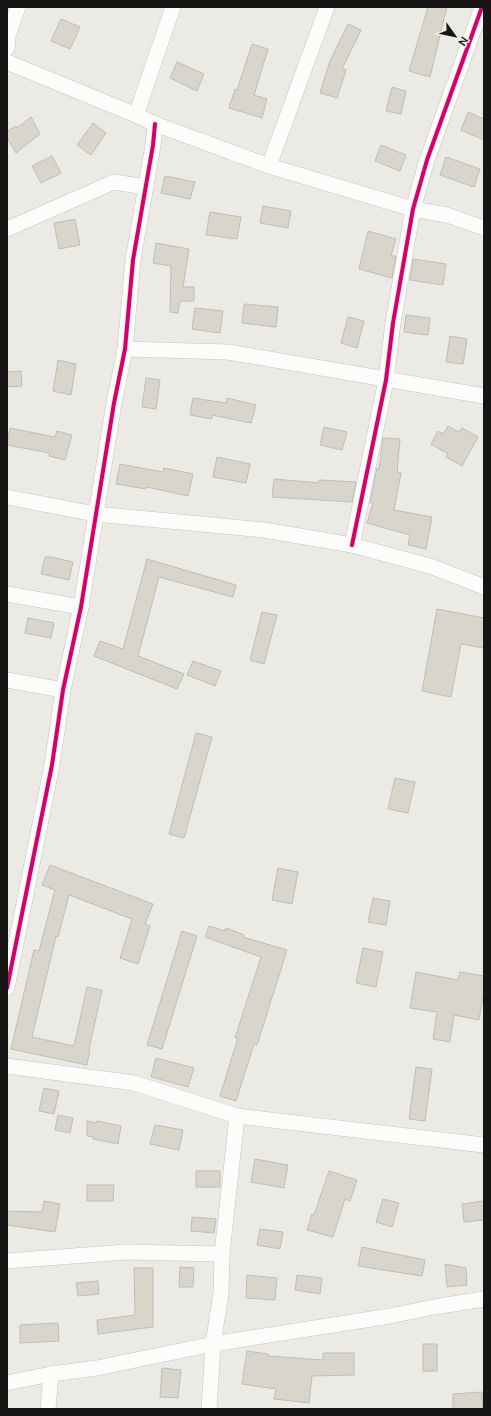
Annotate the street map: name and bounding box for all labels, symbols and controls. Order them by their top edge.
north arrow [435,16,475,56]
text: N [454,34,471,49]

